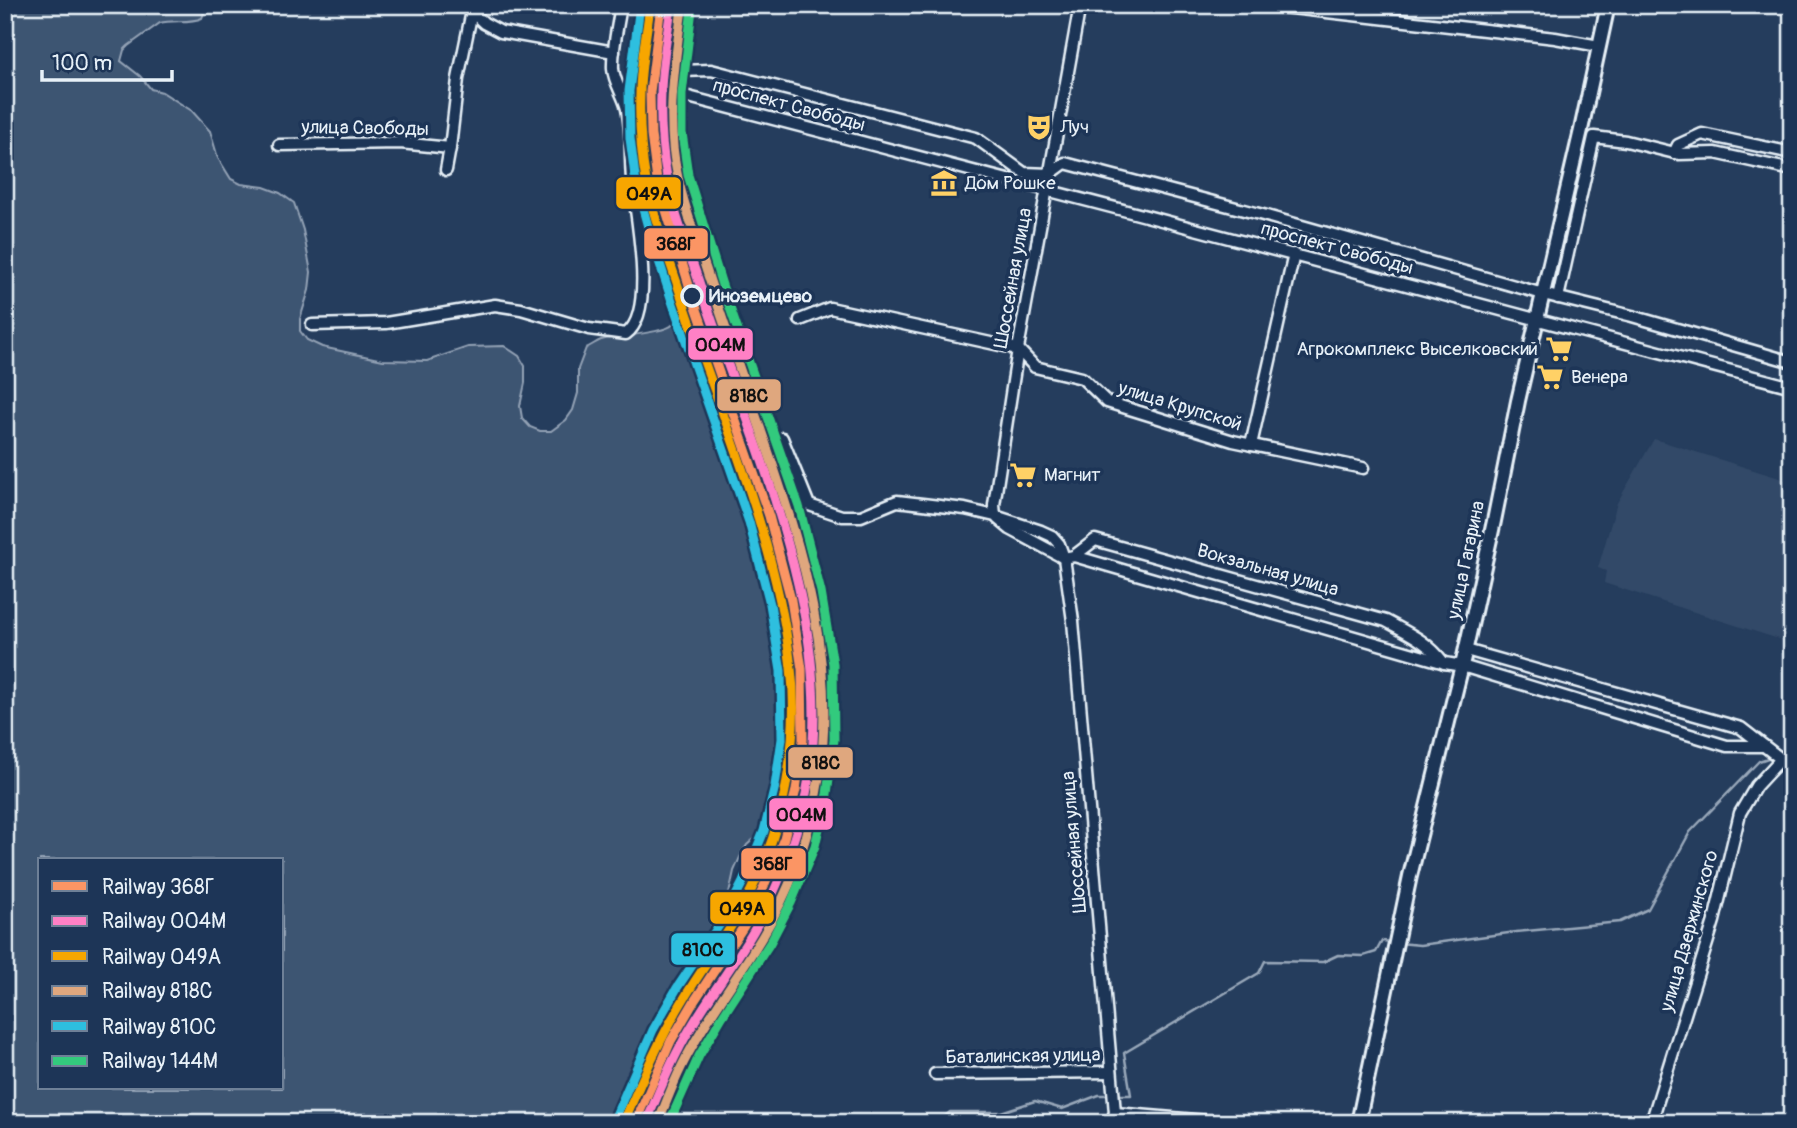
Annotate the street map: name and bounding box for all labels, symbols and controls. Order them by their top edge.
scale bar [42,38,172,82]
text: 100 m [52,50,112,77]
street label: проспект Свободы [710,73,868,137]
theatre icon: Луч [1024,112,1054,142]
street label: улица Свободы [300,115,429,141]
place label: Луч [1059,115,1089,139]
museum icon: Дом Рошке [929,168,959,198]
place label: Дом Рошке [964,171,1056,195]
line badge: 049А [615,176,682,210]
text: 049А [626,182,673,206]
street label: Шоссейная улица [989,206,1037,350]
street label: проспект Свободы [1258,216,1416,280]
line badge: 368Г [643,227,709,260]
text: 368Г [656,232,696,256]
place label: Иноземцево [709,284,813,308]
marker: Иноземцево [681,285,703,307]
line badge: 004М [687,327,754,361]
text: 004М [695,333,746,357]
supermarket icon: Агрокомплекс Выселковский [1544,334,1574,364]
place label: Агрокомплекс Выселковский [1297,337,1538,361]
supermarket icon: Венера [1535,362,1565,392]
place label: Венера [1571,365,1628,389]
street label: улица Крупской [1114,376,1245,436]
line badge: 818С [716,378,782,412]
text: 818С [730,384,768,408]
supermarket icon: Магнит [1008,460,1038,490]
place label: Магнит [1044,463,1101,487]
street label: улица Гагарина [1442,498,1490,622]
street label: Вокзальная улица [1194,538,1342,602]
line badge: 818С [787,746,854,779]
text: 818С [802,751,840,775]
street label: Шоссейная улица [1056,770,1092,914]
line badge: 004М [768,797,834,831]
text: 004М [776,803,827,827]
line badge: 368Г [740,847,807,880]
street label: улица Дзержинского [1654,848,1724,1015]
text: 368Г [753,852,793,876]
legend [38,858,284,1090]
text: Railway 368Г [102,874,215,901]
line badge: 049А [709,891,775,925]
text: 049А [719,897,766,921]
text: Railway 004М [102,908,226,935]
line badge: 810С [670,932,736,966]
text: 810С [682,938,724,962]
text: Railway 049А [102,944,221,971]
text: Railway 818С [102,978,213,1005]
text: Railway 810С [102,1014,216,1041]
street label: Баталинская улица [945,1043,1101,1069]
text: Railway 144М [102,1048,218,1075]

